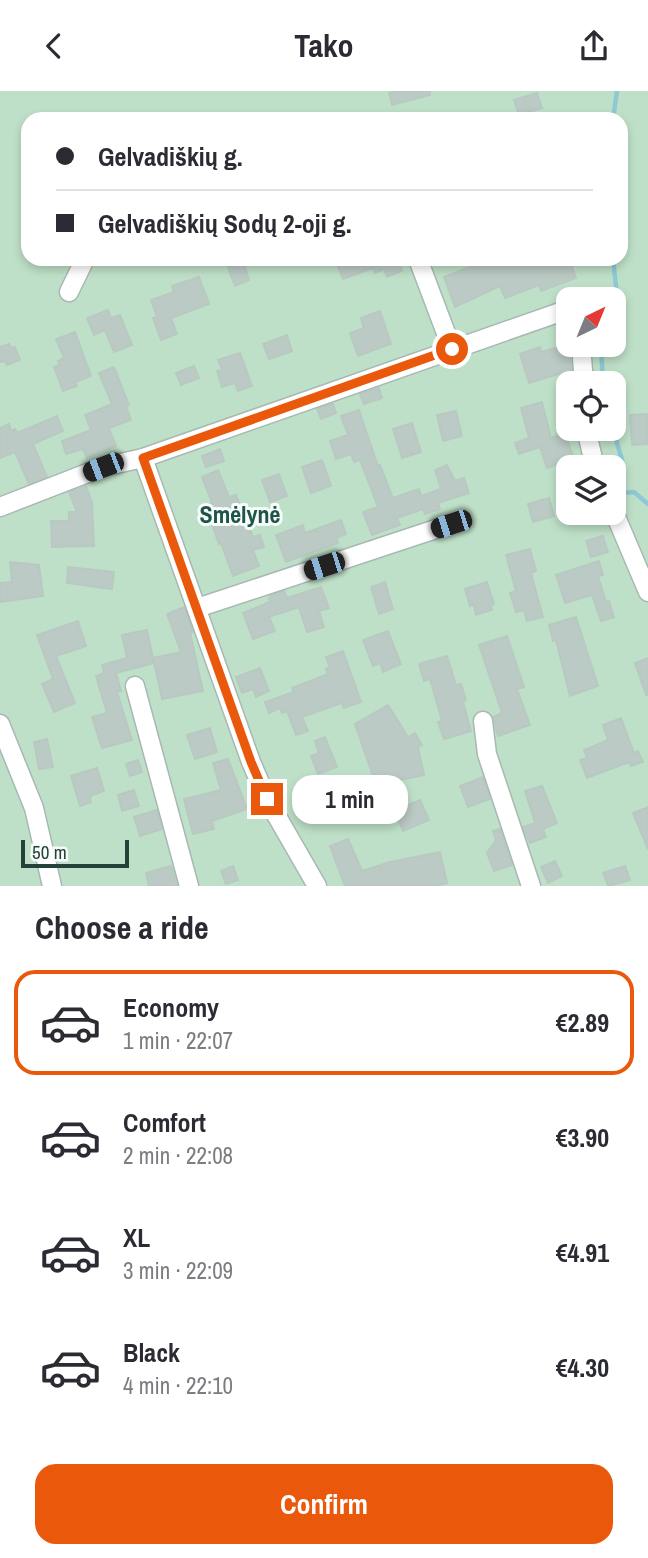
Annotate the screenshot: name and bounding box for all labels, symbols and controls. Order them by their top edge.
text: Tako [294,24,354,67]
icon: back [35,27,73,65]
icon: share [575,27,613,65]
text: Gelvadiškių g. [98,139,243,174]
text: Gelvadiškių Sodų 2-oji g. [98,206,352,241]
north arrow [556,287,626,357]
map controls [556,287,626,525]
route start [436,333,468,365]
button: locate [556,371,626,441]
car [80,450,127,484]
button: layers [556,455,626,525]
district label: Smėlynė [200,498,281,530]
car [428,508,475,540]
car [301,550,348,582]
callout: 1 min [292,775,407,823]
route end [251,783,283,815]
text: 1 min [325,784,375,815]
scale bar [21,837,130,869]
text: 50 m [32,839,67,865]
text: Choose a ride [35,906,209,949]
text: Economy [123,990,219,1025]
icon: car [39,991,102,1054]
text: €2.89 [556,1005,609,1040]
text: 1 min · 22:07 [123,1025,233,1056]
text: Comfort [123,1105,206,1140]
icon: car [39,1106,102,1169]
text: €3.90 [556,1120,609,1155]
text: 2 min · 22:08 [123,1140,233,1171]
text: XL [123,1220,150,1255]
icon: car [39,1221,102,1284]
text: €4.91 [556,1235,609,1270]
text: 3 min · 22:09 [123,1255,233,1286]
text: Black [123,1335,180,1370]
icon: car [39,1336,102,1399]
text: €4.30 [556,1350,609,1385]
text: 4 min · 22:10 [123,1370,233,1401]
button: Confirm [35,1464,613,1544]

